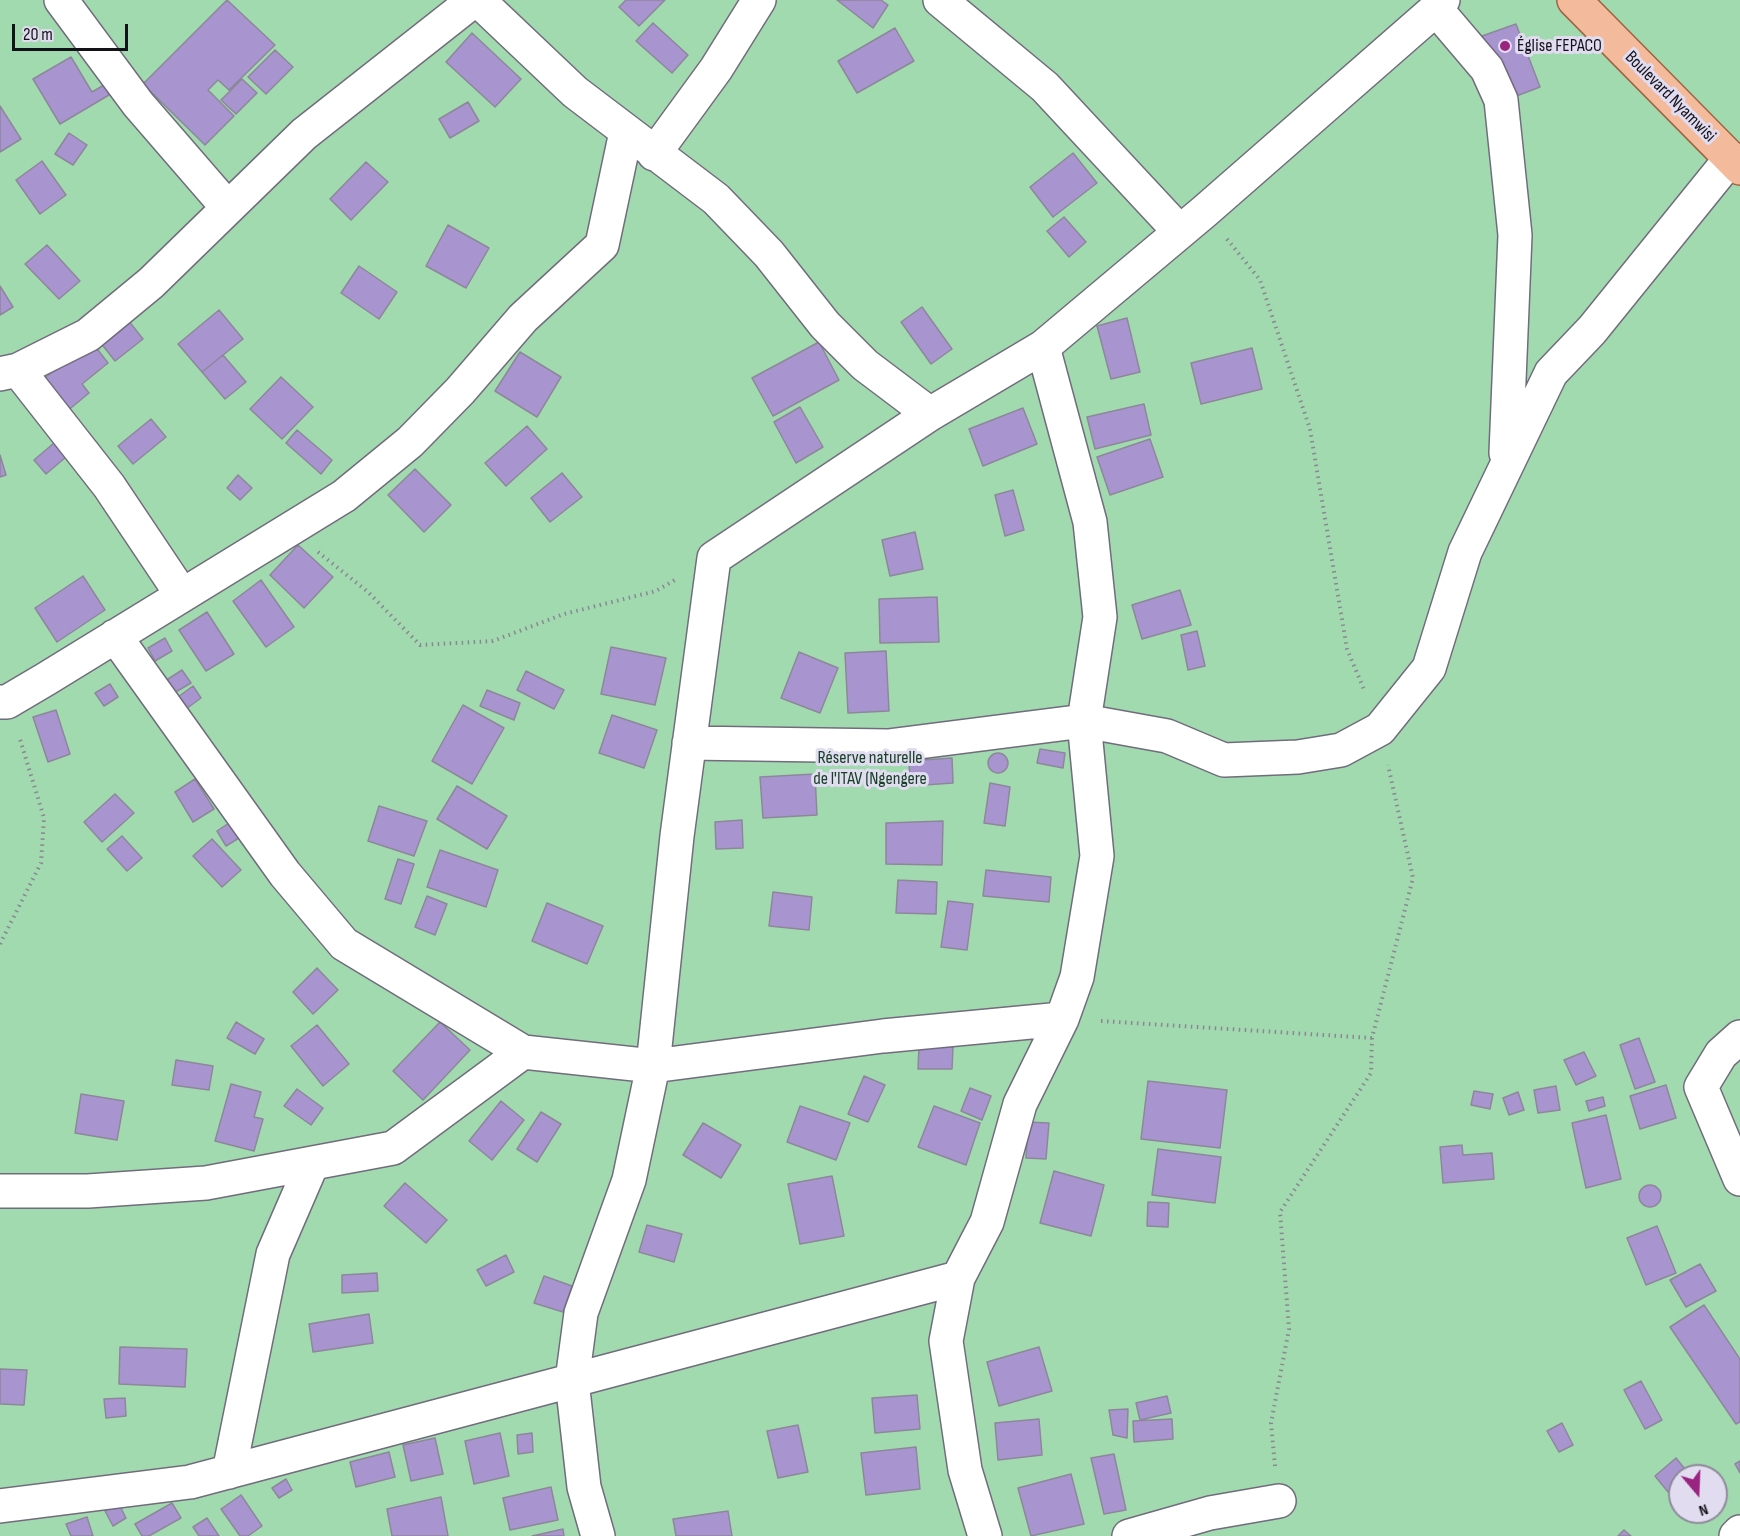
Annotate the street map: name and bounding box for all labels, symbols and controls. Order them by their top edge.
scale bar [15,12,130,50]
text: 20 m [23,24,53,45]
place label: Église FEPACO [1517,35,1602,57]
marker: Église FEPACO [1498,39,1512,53]
street label: Boulevard Nyamwisi [1620,47,1720,147]
park label: Réserve naturelle de l'ITAV (Ngengere [813,747,927,789]
north arrow [1668,1464,1728,1524]
text: N [1696,1499,1711,1520]

